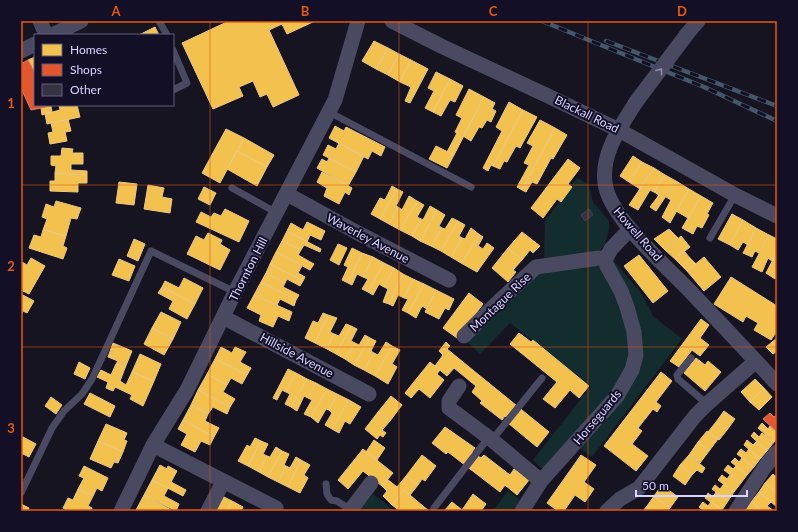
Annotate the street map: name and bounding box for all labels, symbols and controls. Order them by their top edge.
text: A [110,3,121,19]
text: B [301,3,310,19]
text: C [489,3,498,19]
text: D [677,3,687,19]
legend [34,34,174,106]
text: Homes [70,42,107,57]
text: Shops [70,62,102,77]
one-way arrow [655,69,662,76]
text: Other [70,82,102,97]
street label: Blackall Road [552,92,622,136]
text: 1 [7,95,15,111]
street label: Howell Road [610,204,666,264]
street label: Waverley Avenue [324,210,412,266]
street label: Thornton Hill [225,234,271,304]
text: 2 [7,258,15,274]
street label: Montague Rise [466,269,534,335]
street label: Hillside Avenue [258,329,336,381]
street label: Horseguards [570,387,624,447]
text: 3 [7,420,15,436]
scale bar [636,472,747,498]
text: 50 m [642,478,669,493]

